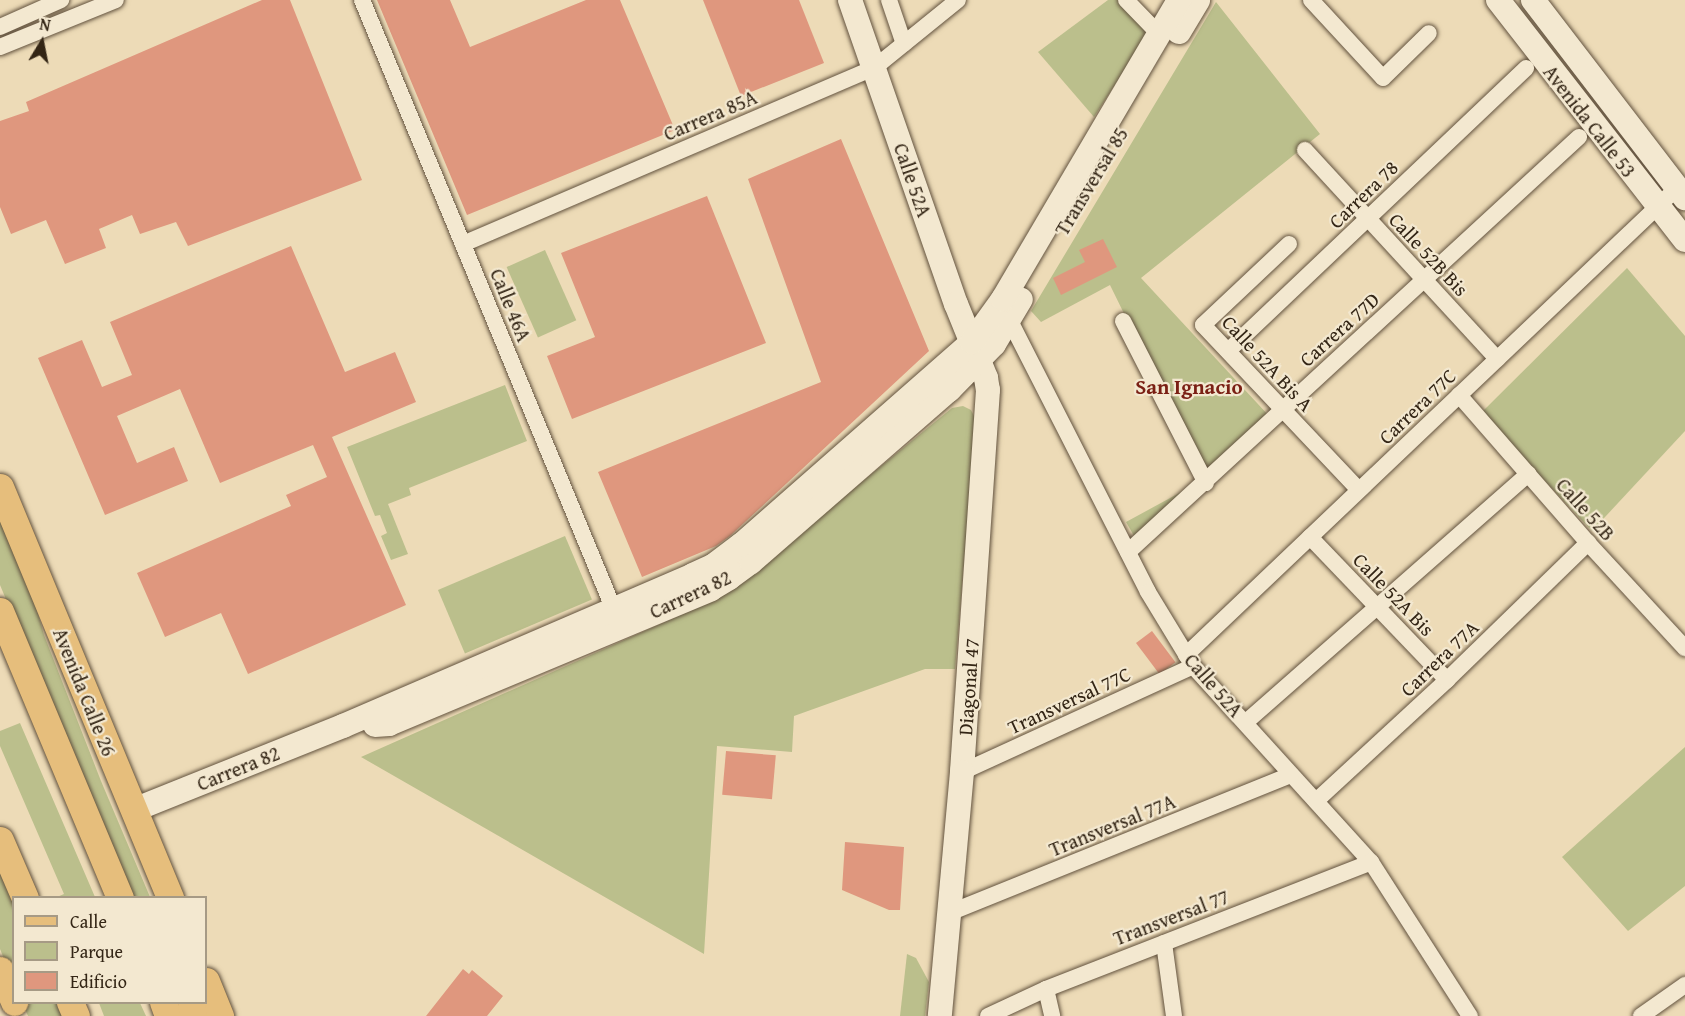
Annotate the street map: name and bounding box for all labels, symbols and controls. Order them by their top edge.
north arrow [12,12,72,72]
text: N [38,12,52,37]
street label: Avenida Calle 53 [1539,60,1641,182]
street label: Carrera 85A [660,85,760,145]
street label: Transversal 85 [1049,123,1133,239]
street label: Calle 52A [889,140,937,220]
street label: Carrera 78 [1323,155,1403,233]
street label: Calle 52B Bis [1384,207,1474,301]
street label: Calle 46A [486,265,536,345]
street label: Carrera 77D [1294,287,1384,371]
street label: Calle 52A Bis A [1217,310,1319,416]
street label: Carrera 77C [1373,363,1461,449]
district label: San Ignacio [1135,374,1243,400]
street label: Calle 52B [1552,473,1620,545]
street label: Calle 52A Bis [1349,548,1439,640]
street label: Carrera 82 [645,565,735,623]
street label: Carrera 77A [1395,615,1483,701]
street label: Avenida Calle 26 [48,624,122,760]
street label: Diagonal 47 [953,638,983,736]
street label: Calle 52A [1180,648,1248,722]
street label: Transversal 77C [1004,661,1134,739]
street label: Carrera 82 [193,741,283,795]
street label: Transversal 77A [1045,789,1179,861]
street label: Transversal 77 [1110,884,1232,950]
legend [12,896,207,1004]
text: Calle [70,908,107,935]
text: Parque [70,938,123,965]
text: Edificio [70,968,127,995]

